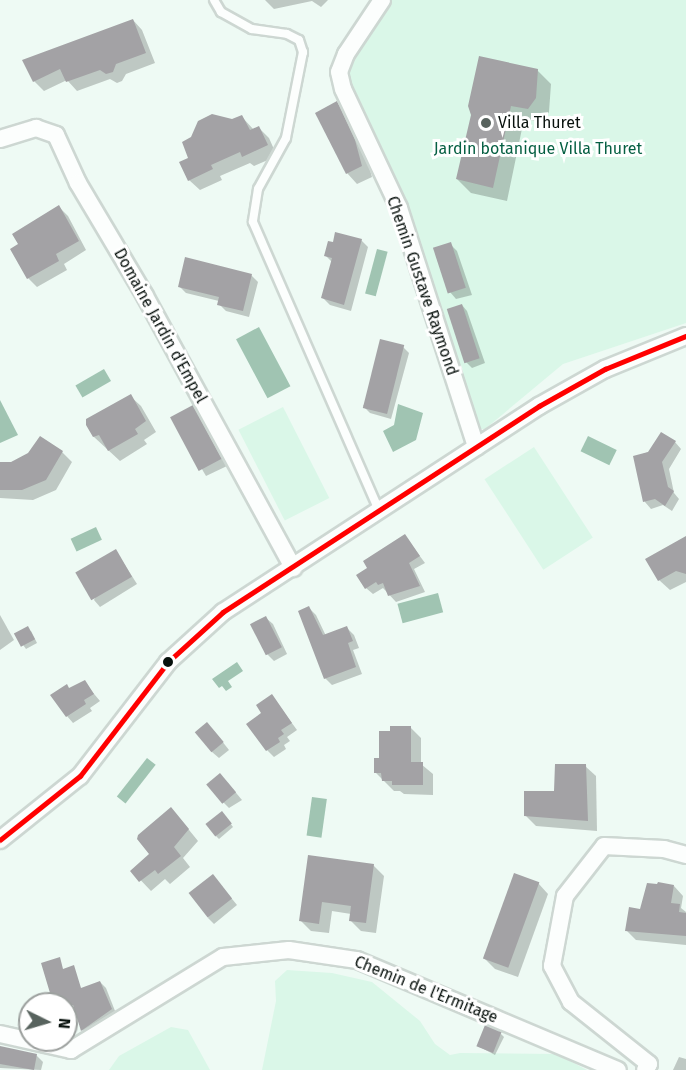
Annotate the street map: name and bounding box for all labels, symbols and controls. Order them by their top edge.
place label: Villa Thuret [498,113,581,133]
marker: Villa Thuret [479,116,493,130]
park label: Jardin botanique Villa Thuret [434,139,642,159]
street label: Chemin Gustave Raymond [382,194,462,378]
street label: Domaine Jardin d'Empel [109,245,211,407]
unlabelled marker [162,656,174,668]
street label: Chemin de l'Ermitage [351,952,501,1028]
north arrow [18,992,78,1052]
text: N [55,1017,74,1030]

